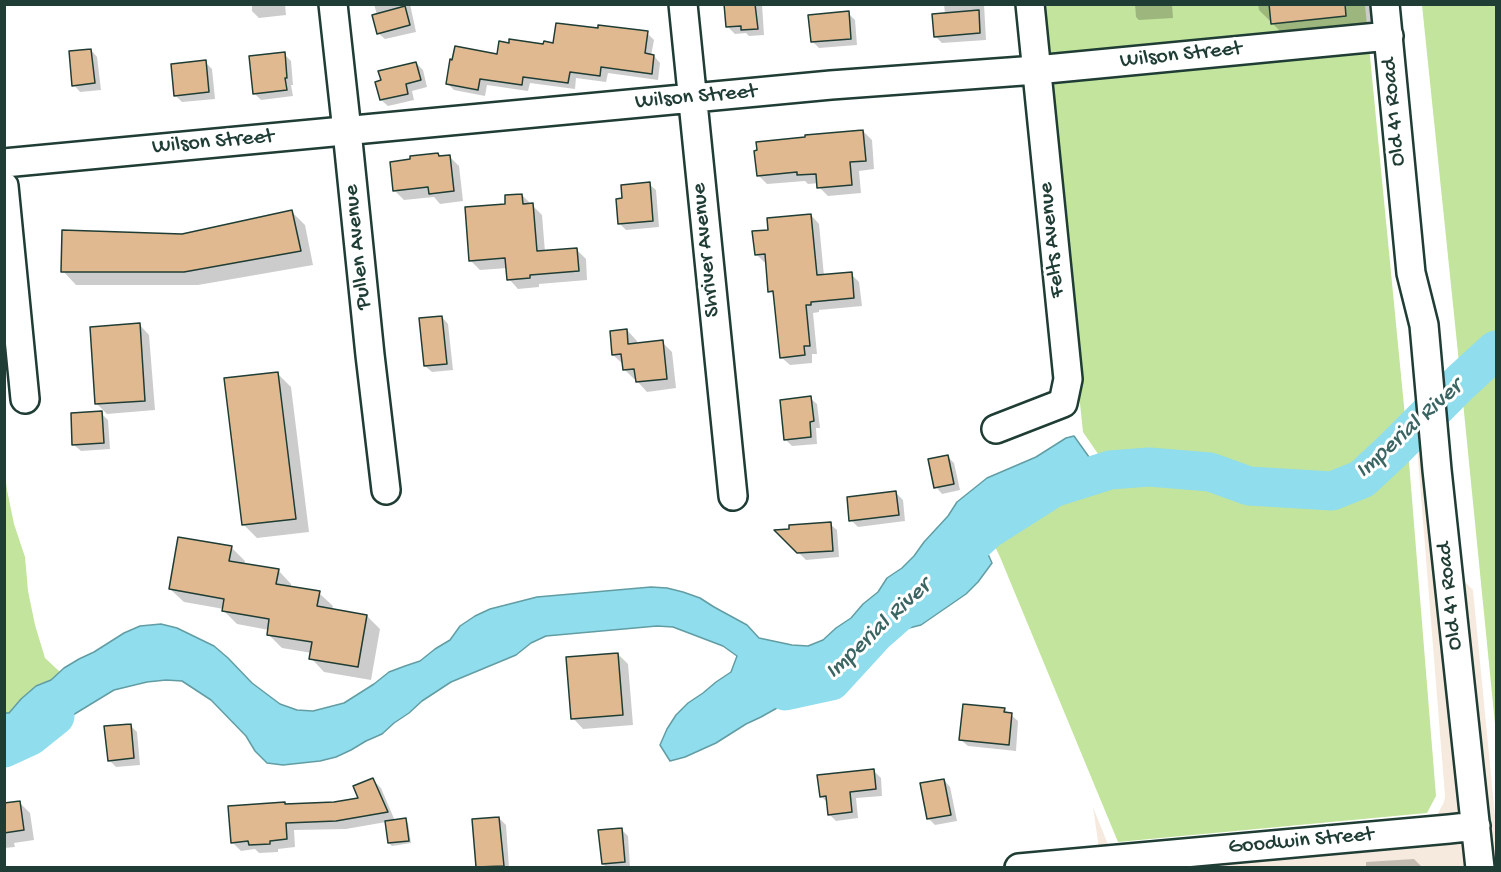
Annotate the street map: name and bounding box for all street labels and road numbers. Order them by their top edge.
street label: Wilson Street [1119,36,1243,76]
street label: Old 41 Road [1377,57,1413,167]
street label: Wilson Street [634,80,758,116]
street label: Wilson Street [151,125,275,161]
street label: Felts Avenue [1034,181,1072,299]
street label: Shriver Avenue [687,182,727,318]
street label: Pullen Avenue [339,183,379,311]
street label: Old 41 Road [1432,541,1470,651]
street label: Goodwin Street [1227,822,1375,862]

